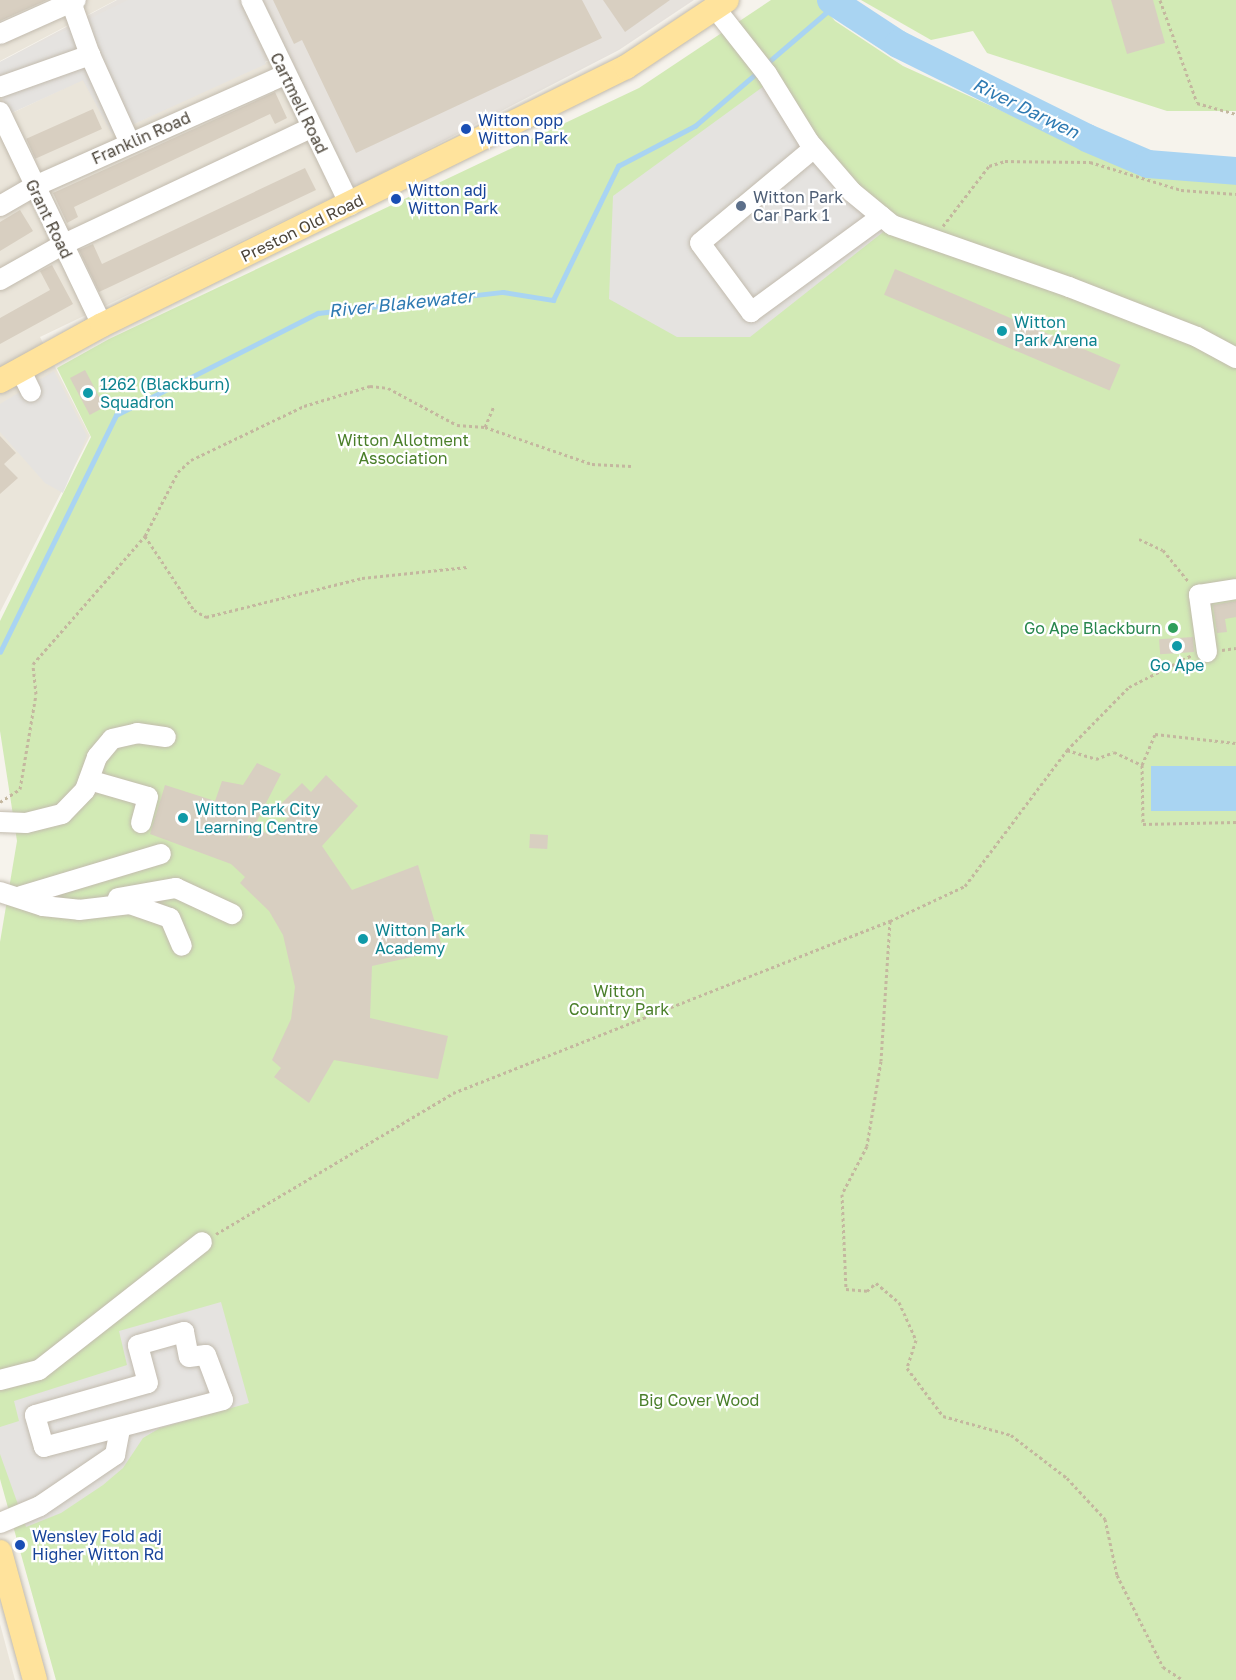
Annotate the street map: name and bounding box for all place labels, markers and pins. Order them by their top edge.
place label: Witton opp Witton Park [478,110,568,148]
marker: Witton opp Witton Park [459,122,473,136]
place label: Witton adj Witton Park [408,180,498,218]
place label: Witton Park Car Park 1 [753,187,843,225]
marker: Witton adj Witton Park [389,192,403,206]
marker: Witton Park Car Park 1 [734,199,748,213]
place label: Witton Park Arena [1014,312,1098,350]
marker: Witton Park Arena [995,324,1009,338]
place label: 1262 (Blackburn) Squadron [100,374,230,412]
marker: 1262 (Blackburn) Squadron [81,386,95,400]
place label: Go Ape Blackburn [1024,618,1161,638]
marker: Go Ape Blackburn [1166,621,1180,635]
marker: Go Ape [1170,639,1184,653]
place label: Go Ape [1150,655,1204,675]
place label: Witton Park City Learning Centre [195,799,320,837]
marker: Witton Park City Learning Centre [176,811,190,825]
place label: Witton Park Academy [375,920,465,958]
marker: Witton Park Academy [356,932,370,946]
place label: Wensley Fold adj Higher Witton Rd [32,1526,164,1564]
marker: Wensley Fold adj Higher Witton Rd [13,1538,27,1552]

